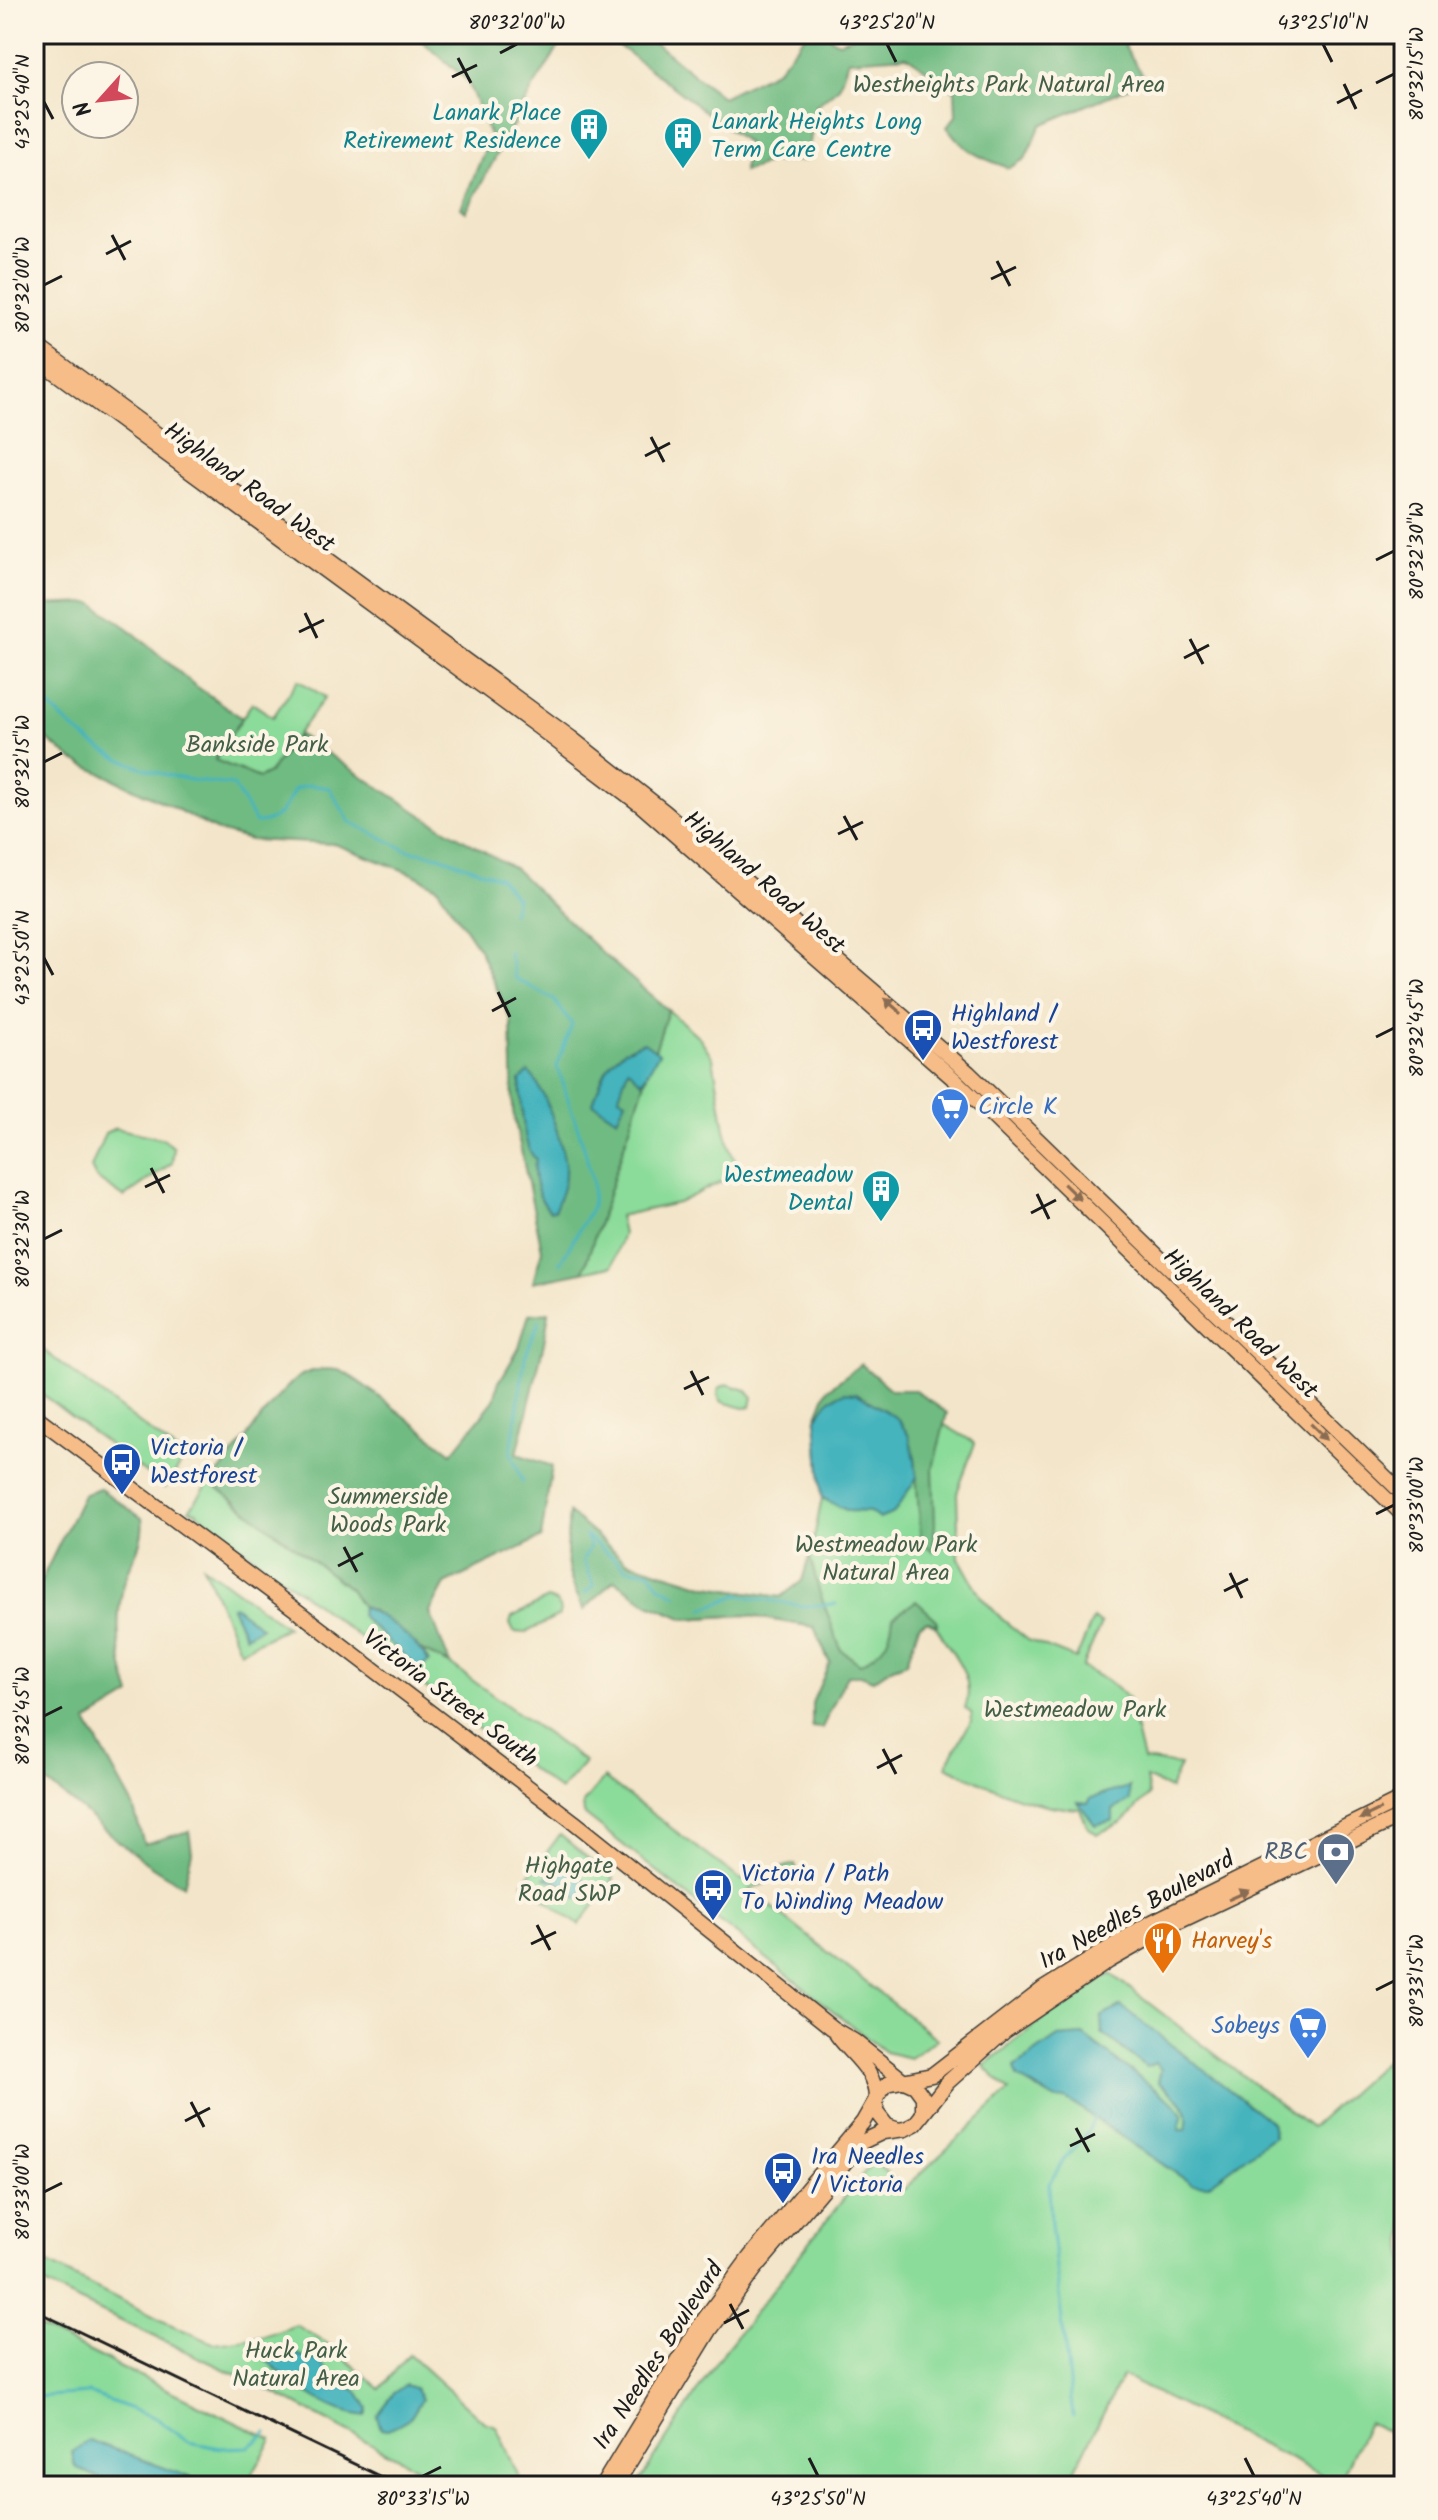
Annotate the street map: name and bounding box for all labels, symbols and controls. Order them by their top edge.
text: 80°32'00"W [468,8,566,40]
text: 43°25'20"N [839,8,935,40]
text: 43°25'10"N [1278,8,1368,40]
text: 80°32'15"W [1402,27,1434,121]
text: 43°25'40"N [8,54,40,150]
north arrow [60,60,140,140]
park label: Westheights Park Natural Area [853,66,1165,105]
text: N [66,94,103,122]
place label: Lanark Place Retirement Residence [343,94,561,161]
place label: Lanark Heights Long Term Care Centre [711,103,922,170]
building icon: Lanark Place Retirement Residence [568,106,610,161]
building icon: Lanark Heights Long Term Care Centre [662,115,704,170]
text: 80°32'00"W [8,236,40,334]
street label: Highland Road West [155,412,344,564]
text: 80°32'30"W [1402,502,1434,600]
text: 80°32'15"W [8,715,40,809]
park label: Bankside Park [186,726,329,765]
street label: Highland Road West [674,801,854,965]
text: 43°25'50"N [8,910,40,1006]
text: 80°32'45"W [1402,979,1434,1077]
place label: Highland / Westforest [951,995,1059,1062]
one-way arrow [884,998,903,1016]
bus stop icon: Highland / Westforest [902,1007,944,1062]
supermarket icon: Circle K [929,1086,971,1141]
place label: Circle K [978,1088,1058,1127]
place label: Westmeadow Dental [724,1156,854,1223]
building icon: Westmeadow Dental [860,1168,902,1223]
one-way arrow [1062,1182,1081,1201]
text: 80°32'30"W [8,1190,40,1288]
street label: Highland Road West [1153,1239,1328,1410]
one-way arrow [1309,1422,1328,1440]
place label: Victoria / Westforest [150,1429,258,1496]
bus stop icon: Victoria / Westforest [101,1441,143,1496]
text: 80°33'00"W [1402,1457,1434,1553]
park label: Summerside Woods Park [328,1478,448,1545]
park label: Westmeadow Park Natural Area [795,1526,978,1593]
street label: Victoria Street South [354,1620,546,1778]
text: 80°32'45"W [8,1667,40,1765]
park label: Westmeadow Park [984,1691,1167,1730]
one-way arrow [1359,1807,1382,1821]
bank icon: RBC [1315,1831,1357,1886]
place label: RBC [1264,1833,1308,1872]
street label: Ira Needles Boulevard [1032,1841,1243,1981]
park label: Highgate Road SWP [518,1847,621,1914]
place label: Victoria / Path To Winding Meadow [741,1855,944,1922]
bus stop icon: Victoria / Path To Winding Meadow [692,1867,734,1922]
one-way arrow [1227,1888,1251,1902]
restaurant icon: Harvey's [1142,1920,1184,1975]
place label: Harvey's [1191,1922,1272,1961]
text: 80°33'15"W [1402,1934,1434,2028]
supermarket icon: Sobeys [1287,2005,1329,2060]
place label: Sobeys [1212,2007,1280,2046]
place label: Ira Needles / Victoria [811,2138,924,2205]
text: 80°33'00"W [8,2144,40,2240]
bus stop icon: Ira Needles / Victoria [762,2150,804,2205]
street label: Ira Needles Boulevard [583,2253,735,2458]
park label: Huck Park Natural Area [232,2332,360,2399]
text: 80°33'15"W [376,2484,470,2516]
text: 43°25'50"N [770,2484,866,2516]
text: 43°25'40"N [1206,2484,1302,2516]

